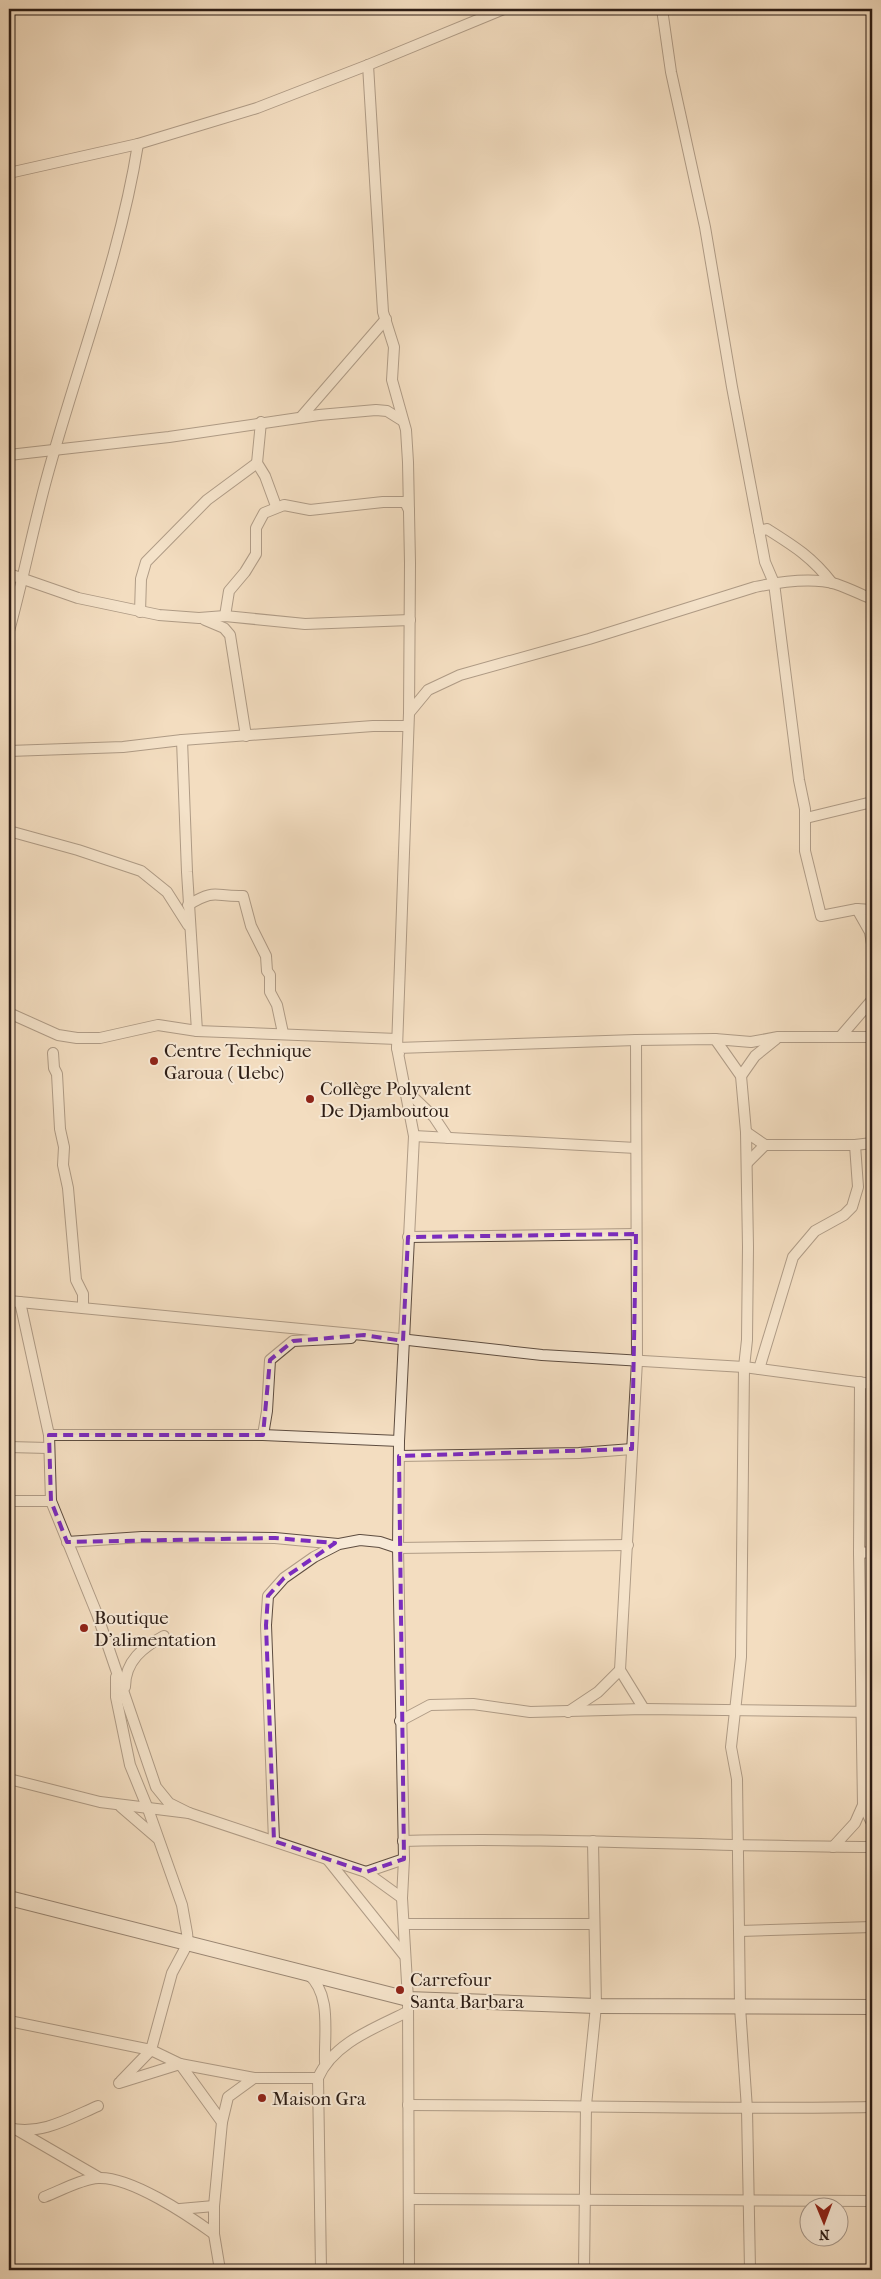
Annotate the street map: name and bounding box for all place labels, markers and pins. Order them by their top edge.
place label: Centre Technique Garoua ( Uebc) [164,1040,311,1084]
marker: Centre Technique Garoua ( Uebc) [148,1055,160,1067]
place label: Collège Polyvalent De Djamboutou [320,1078,472,1122]
marker: Collège Polyvalent De Djamboutou [304,1093,316,1105]
place label: Boutique D'alimentation [94,1607,216,1651]
marker: Boutique D'alimentation [78,1622,90,1634]
place label: Carrefour Santa Barbara [410,1969,524,2013]
marker: Carrefour Santa Barbara [394,1984,406,1996]
place label: Maison Gra [272,2088,366,2110]
marker: Maison Gra [256,2092,268,2104]

